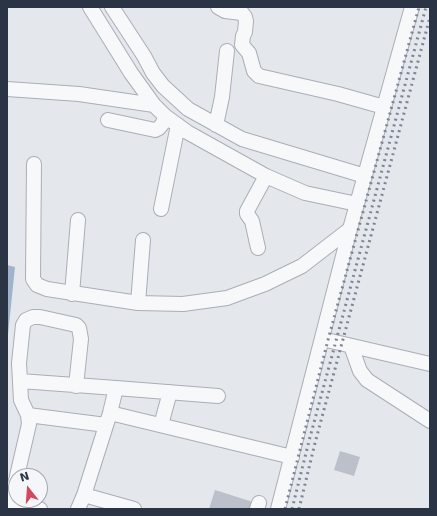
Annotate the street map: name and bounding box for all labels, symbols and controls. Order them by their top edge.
north arrow [8,468,48,508]
text: N [18,469,31,485]

